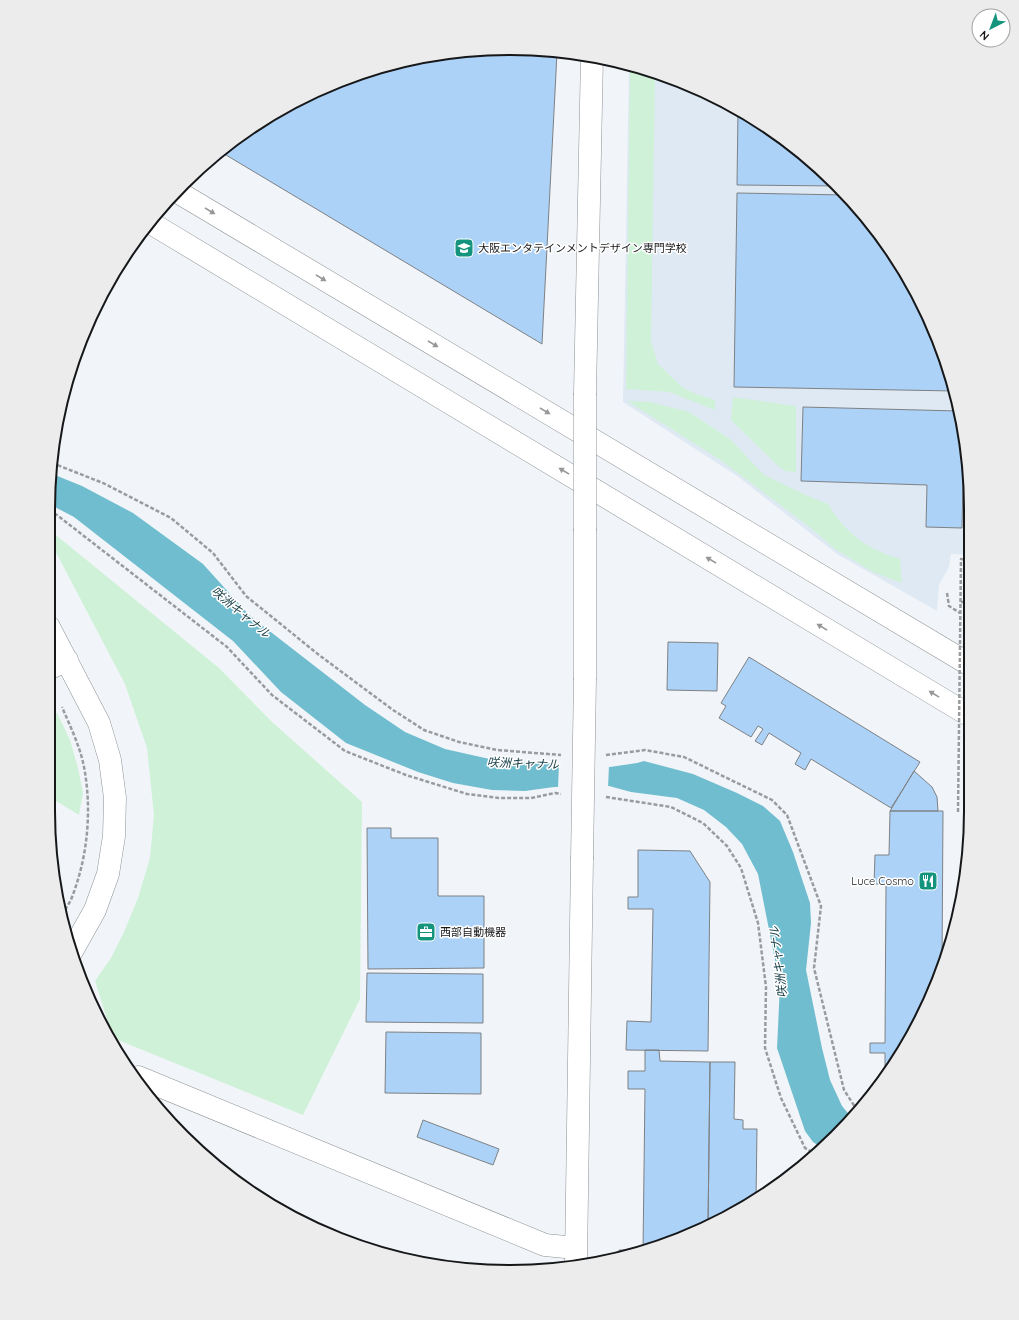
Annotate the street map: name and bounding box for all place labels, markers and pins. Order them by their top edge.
school or university icon: 大阪エンタテインメントデザイン専門学校 [453,237,475,259]
place label: 大阪エンタテインメントデザイン専門学校 [478,241,687,255]
restaurant icon: Luce Cosmo [917,870,939,892]
place label: Luce Cosmo [851,874,914,888]
office icon: 西部自動機器 [415,921,437,943]
place label: 西部自動機器 [440,925,506,939]

